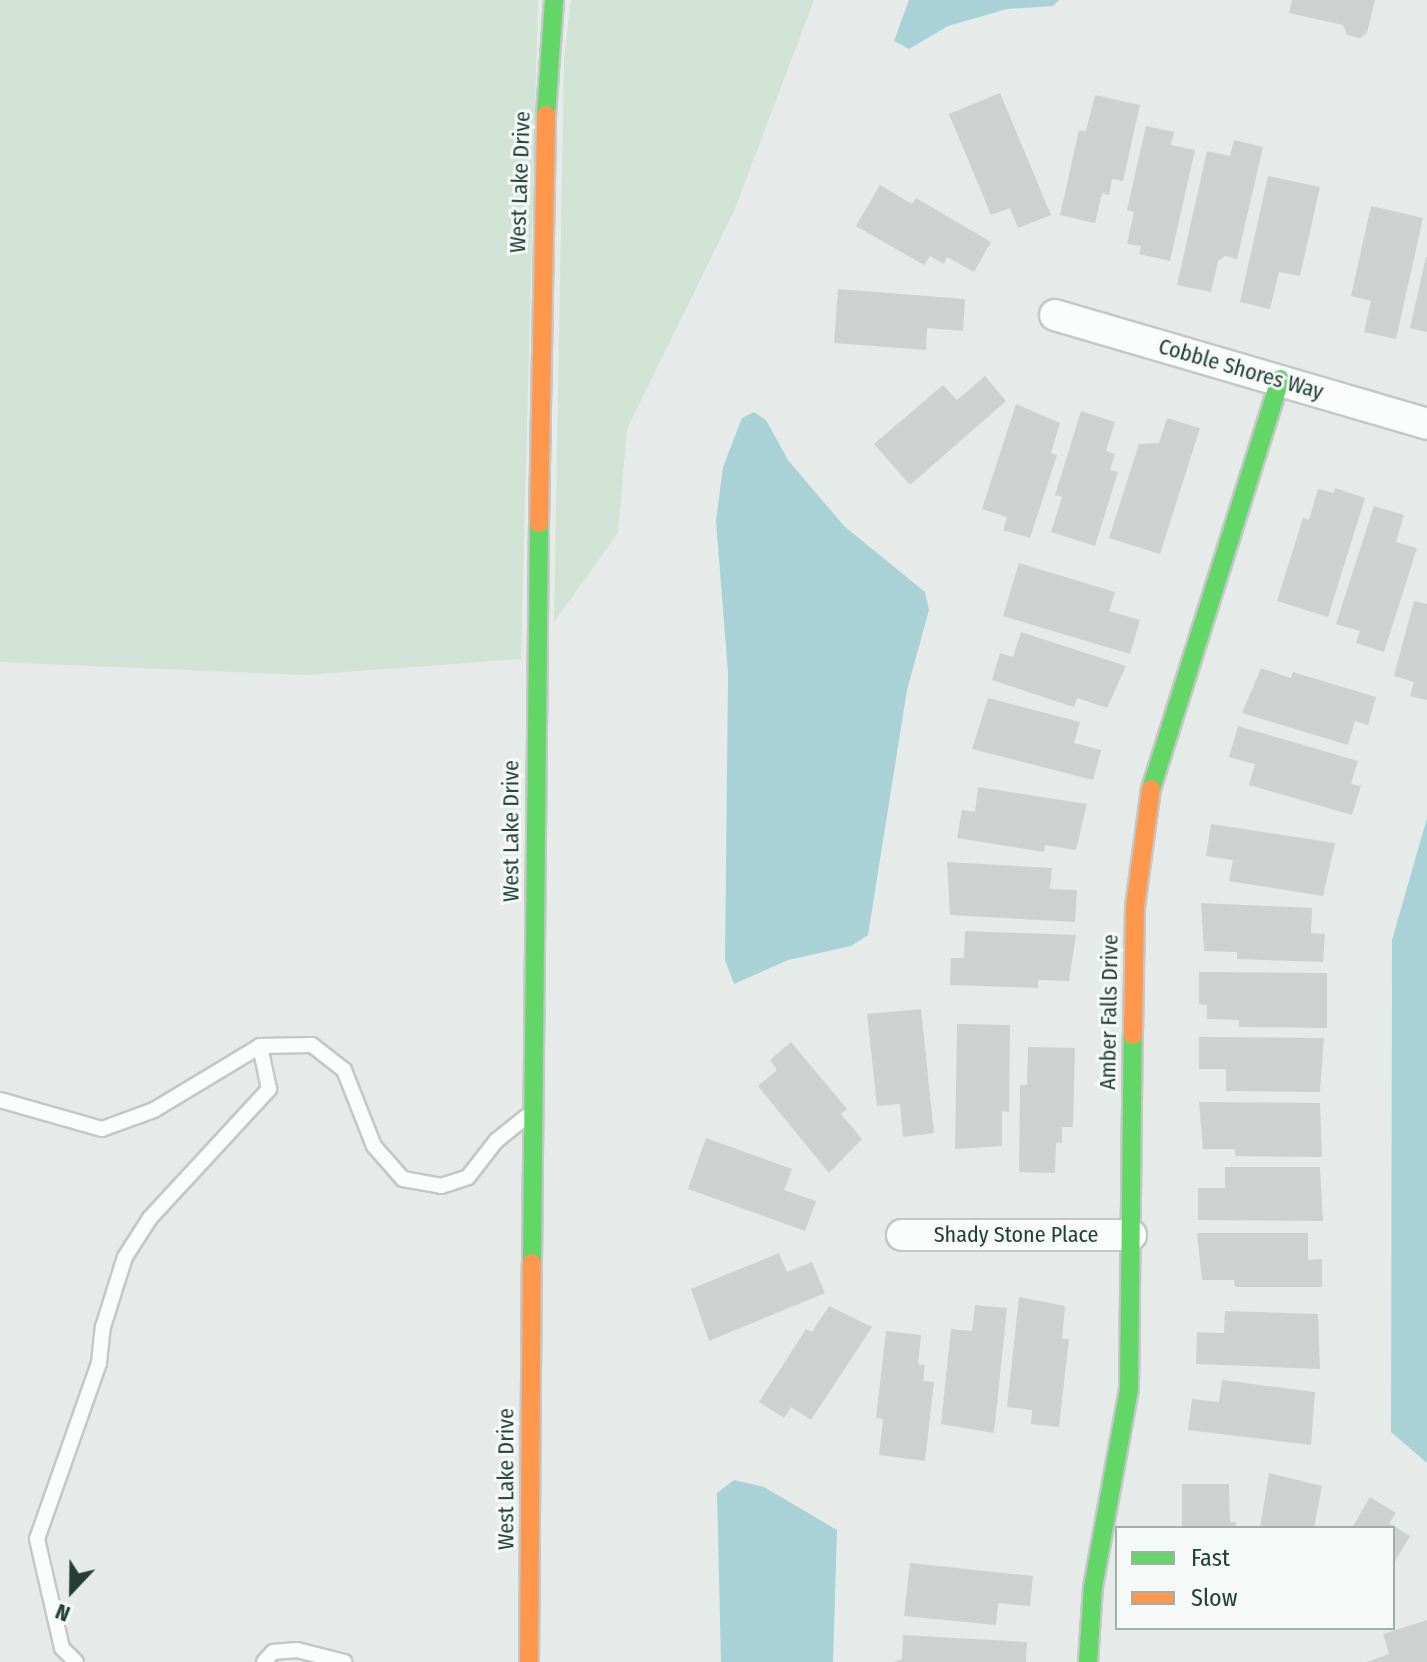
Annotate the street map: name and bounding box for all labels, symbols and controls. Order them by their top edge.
street label: West Lake Drive [504,111,536,253]
street label: Cobble Shores Way [1156,333,1326,405]
street label: West Lake Drive [498,760,524,902]
street label: Amber Falls Drive [1094,934,1124,1090]
street label: Shady Stone Place [934,1222,1098,1248]
street label: West Lake Drive [493,1408,519,1550]
legend [1115,1526,1395,1630]
text: Fast [1191,1544,1230,1572]
north arrow [32,1550,112,1630]
text: Slow [1191,1584,1237,1612]
text: N [52,1598,74,1628]

